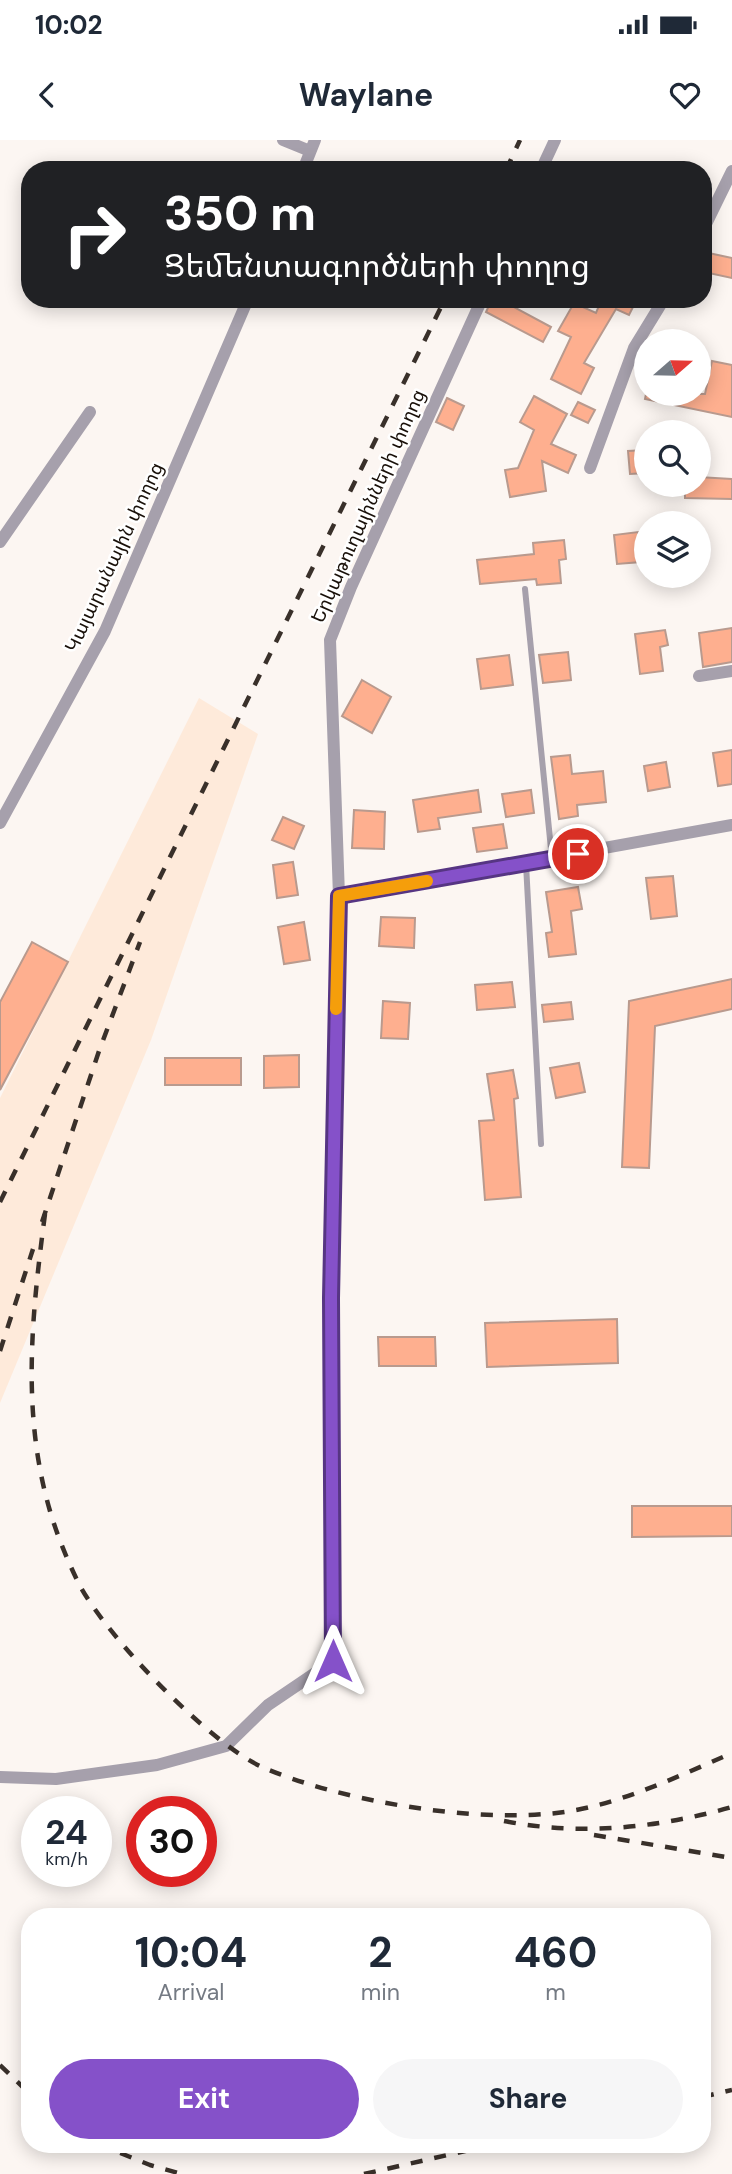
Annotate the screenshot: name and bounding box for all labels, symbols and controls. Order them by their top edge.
text: 10:02 [35,8,103,42]
text: Waylane [299,74,433,116]
icon: back [28,76,66,114]
icon: heart [666,76,704,114]
text: 350 m [164,181,316,245]
icon: right [49,189,140,280]
text: Ցեմենտագործների փողոց [164,245,590,287]
north arrow [634,329,710,406]
map controls [634,329,711,588]
street label: Երկաթուղայինների փողոց [305,385,431,627]
button: search [634,420,711,497]
street label: Կայարանային փողոց [59,458,169,656]
button: layers [634,511,711,588]
pin [548,824,608,884]
icon: arrive [559,835,597,873]
position arrow [296,1624,370,1698]
speed limit sign: 30 [126,1796,217,1887]
text: 24 [45,1809,88,1855]
text: km/h [45,1847,88,1871]
text: 10:04 [135,1925,247,1980]
text: 2 [368,1925,393,1980]
text: 460 [514,1925,597,1980]
text: Arrival [157,1977,224,2007]
text: min [361,1977,400,2007]
text: m [545,1977,566,2007]
button: Exit [49,2059,359,2139]
button: Share [373,2059,683,2139]

